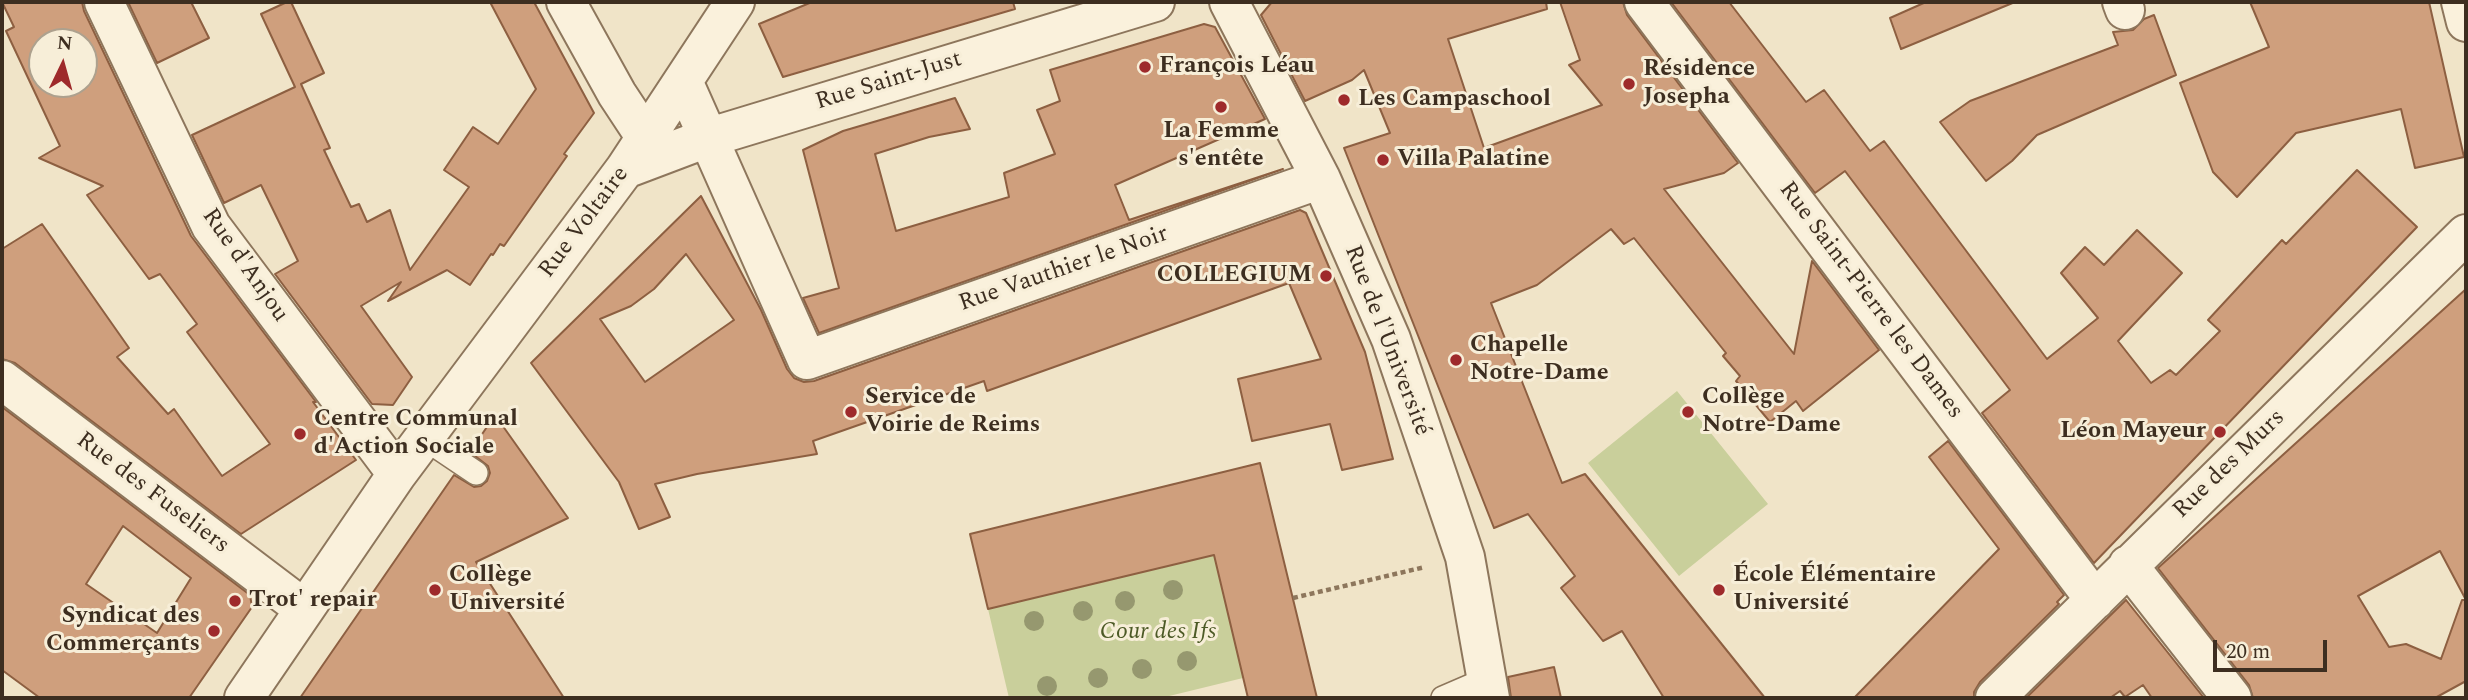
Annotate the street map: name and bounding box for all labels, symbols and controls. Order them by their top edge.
north arrow [28,28,98,98]
text: N [56,28,74,59]
street label: Rue Saint-Just [812,46,966,118]
place label: François Léau [1159,53,1314,81]
place label: Résidence Josepha [1643,56,1755,112]
marker: François Léau [1137,59,1153,75]
marker: Résidence Josepha [1621,76,1637,92]
place label: Les Campaschool [1358,86,1551,114]
marker: Les Campaschool [1336,92,1352,108]
marker: La Femme s'entête [1213,99,1229,115]
place label: La Femme s'entête [1163,118,1279,174]
place label: Villa Palatine [1397,146,1549,174]
marker: Villa Palatine [1375,152,1391,168]
street label: Rue Voltaire [534,161,636,285]
street label: Rue Saint-Pierre les Dames [1771,177,1969,425]
street label: Rue d'Anjou [194,204,294,328]
street label: Rue Vauthier le Noir [956,221,1172,319]
street label: Rue de l'Université [1336,242,1436,440]
place label: COLLEGIUM [1157,262,1312,290]
marker: COLLEGIUM [1318,268,1334,284]
place label: Chapelle Notre-Dame [1470,332,1609,388]
marker: Chapelle Notre-Dame [1448,352,1464,368]
place label: Service de Voirie de Reims [865,384,1040,440]
place label: Collège Notre-Dame [1702,384,1841,440]
marker: Service de Voirie de Reims [843,404,859,420]
marker: Collège Notre-Dame [1680,404,1696,420]
street label: Rue des Murs [2168,404,2292,526]
place label: Centre Communal d'Action Sociale [314,406,518,462]
place label: Léon Mayeur [2060,418,2206,446]
marker: Léon Mayeur [2212,424,2228,440]
marker: Centre Communal d'Action Sociale [292,426,308,442]
street label: Rue des Fuseliers [70,427,234,561]
place label: Collège Université [449,562,565,618]
place label: École Élémentaire Université [1733,562,1936,618]
marker: Collège Université [427,582,443,598]
marker: École Élémentaire Université [1711,582,1727,598]
place label: Trot' repair [249,587,377,615]
marker: Trot' repair [227,593,243,609]
place label: Syndicat des Commerçants [46,603,200,659]
park label: Cour des Ifs [1100,619,1216,647]
marker: Syndicat des Commerçants [206,623,222,639]
scale bar [2216,626,2330,670]
text: 20 m [2226,636,2270,668]

